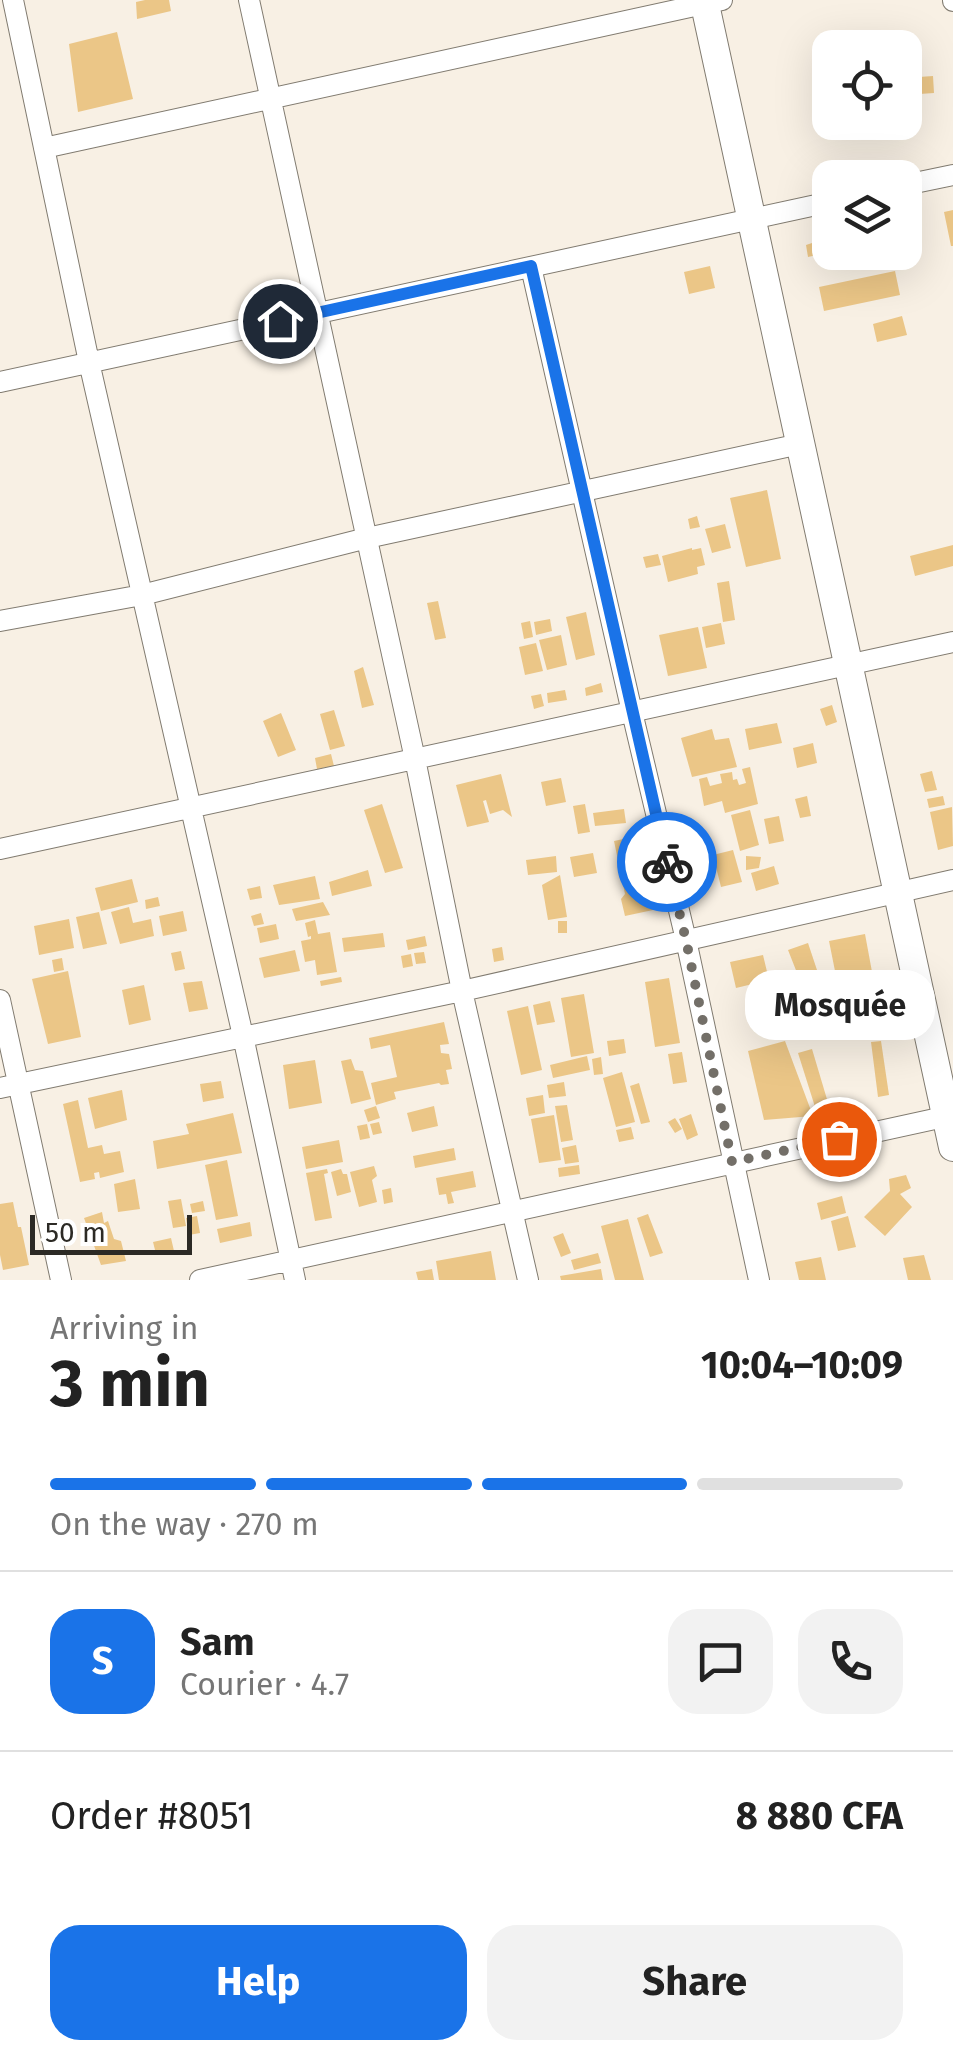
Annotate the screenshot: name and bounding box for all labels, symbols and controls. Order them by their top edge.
map controls [812,30,922,270]
button: locate [812,30,922,140]
button: layers [812,160,922,270]
pin [238,279,323,364]
icon: home [253,294,308,349]
courier [617,812,717,912]
icon: bike [640,835,695,890]
callout: Mosquée [744,969,934,1039]
text: Mosquée [774,986,906,1024]
pin [797,1097,882,1182]
icon: bag [812,1112,867,1167]
scale bar [30,1210,192,1254]
text: 50 m [45,1216,106,1249]
text: Arriving in [50,1309,198,1347]
text: 10:04–10:09 [701,1342,903,1388]
text: 3 min [50,1345,210,1423]
text: On the way · 270 m [50,1505,319,1543]
button: chat [668,1609,773,1714]
button: phone [798,1609,903,1714]
text: Sam [180,1619,255,1665]
text: S [92,1638,113,1684]
text: Courier · 4.7 [180,1665,349,1703]
text: Order #8051 [50,1793,253,1839]
text: 8 880 CFA [736,1793,903,1839]
button: Help [50,1925,467,2040]
button: Share [487,1925,903,2040]

